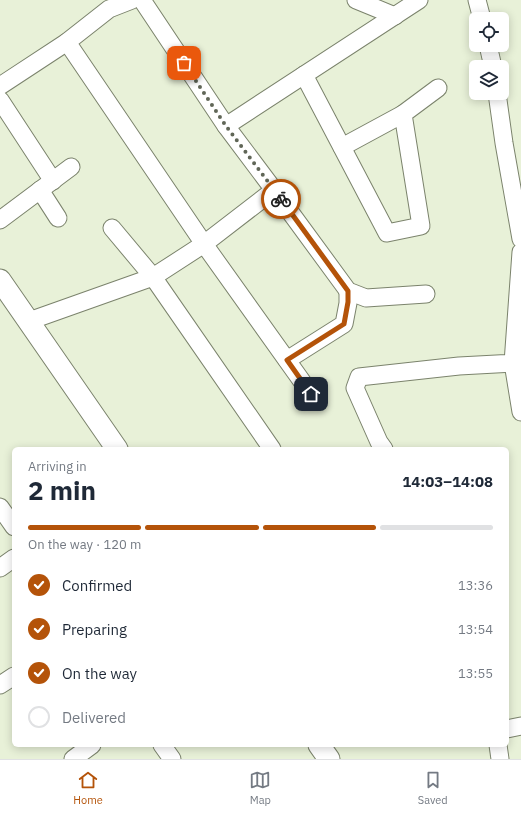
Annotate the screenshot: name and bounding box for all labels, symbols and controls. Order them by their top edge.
map controls [469,12,509,100]
button: locate [469,12,509,52]
pin [167,46,201,80]
icon: bag [173,52,195,74]
button: layers [469,60,509,100]
courier [261,179,301,219]
icon: bike [270,188,292,210]
pin [294,377,328,411]
icon: home [300,383,322,405]
text: Arriving in [28,458,87,475]
text: 14:03–14:08 [402,472,493,491]
text: 2 min [28,473,96,507]
text: On the way · 120 m [28,536,141,553]
icon: check [28,574,50,596]
text: Confirmed [62,576,132,595]
text: 13:36 [458,577,493,594]
icon: check [28,618,50,640]
text: Preparing [62,620,127,639]
text: 13:54 [458,621,493,638]
icon: check [28,662,50,684]
text: On the way [62,664,137,683]
text: 13:55 [458,665,493,682]
text: Delivered [62,708,126,727]
tab: Home [73,769,103,807]
tab: Map [249,769,271,807]
tab: Saved [418,769,448,807]

